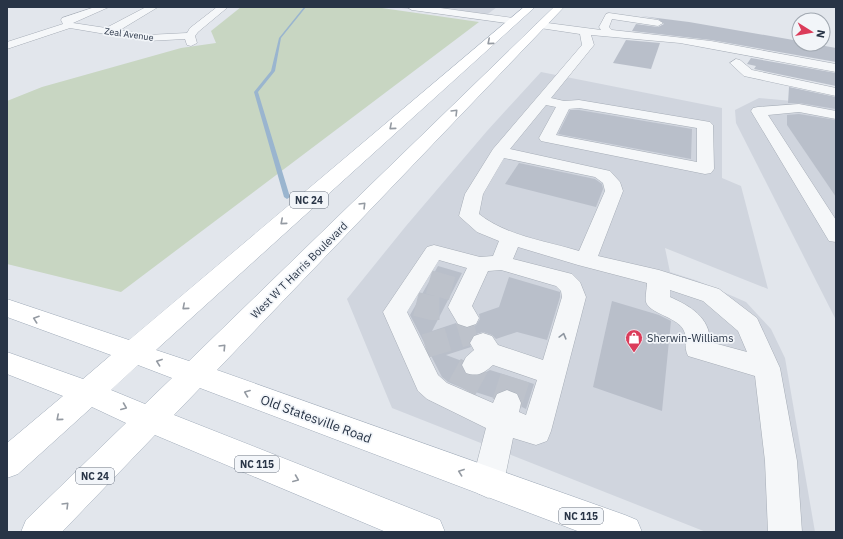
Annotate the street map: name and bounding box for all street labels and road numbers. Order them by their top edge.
street label: Zeal Avenue [104,25,154,43]
road number: NC 24 [290,192,328,208]
street label: West W T Harris Boulevard [248,219,350,321]
street label: Old Statesville Road [258,391,374,447]
road number: NC 115 [235,456,279,472]
road number: NC 24 [76,468,114,484]
road number: NC 115 [559,508,603,524]

